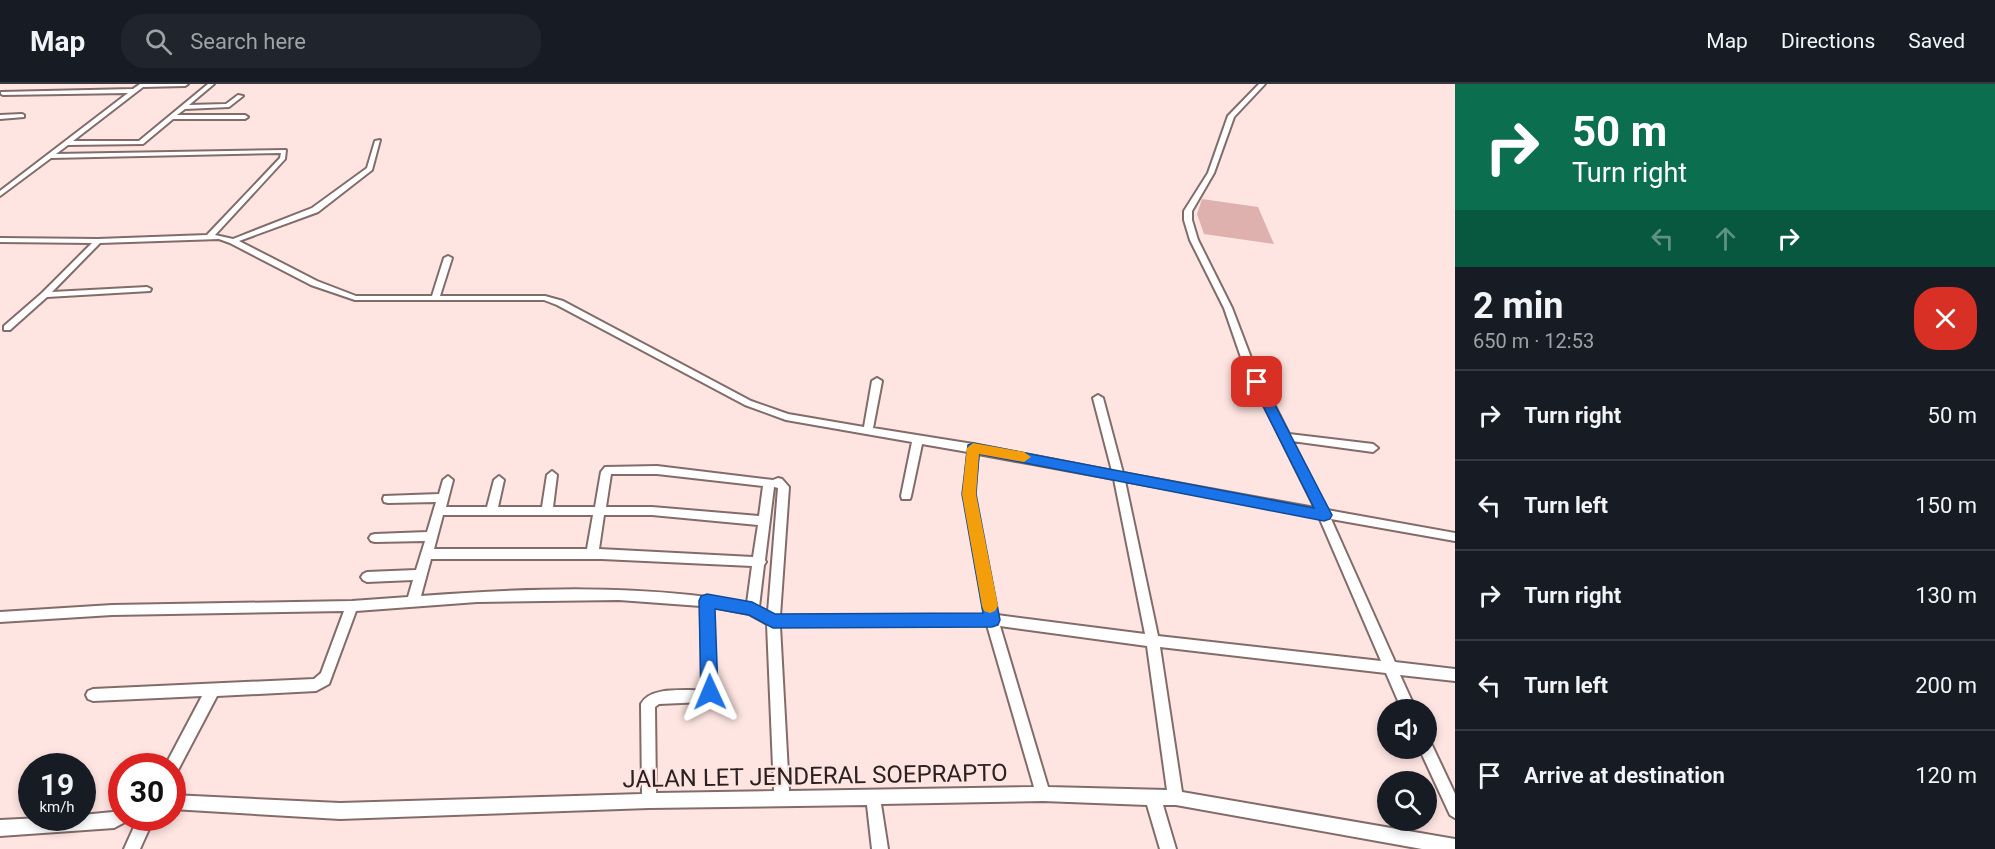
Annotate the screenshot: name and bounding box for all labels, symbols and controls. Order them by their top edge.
search box [121,14,541,68]
text: Map [30,25,85,58]
icon: search [142,25,175,58]
text: Search here [190,29,306,54]
text: Map [1706,29,1748,53]
text: Directions [1781,29,1875,53]
text: Saved [1908,29,1965,53]
text: 50 m [1572,107,1667,156]
icon: right [1473,108,1551,186]
text: Turn right [1572,157,1687,189]
icon: left [1646,222,1679,255]
icon: ahead [1709,222,1742,255]
icon: right [1772,222,1805,255]
text: 2 min [1473,285,1564,327]
button: close [1914,287,1977,350]
text: 650 m · 12:53 [1473,329,1594,353]
pin [1231,356,1282,407]
icon: arrive [1240,365,1273,398]
icon: right [1473,399,1506,432]
text: Turn right [1524,403,1621,428]
text: 50 m [1928,403,1977,428]
icon: left [1473,489,1506,522]
text: Turn left [1524,493,1608,518]
text: 150 m [1915,493,1977,518]
icon: right [1473,579,1506,612]
text: Turn right [1524,583,1621,608]
text: 130 m [1915,583,1977,608]
position arrow [678,660,742,724]
icon: left [1473,669,1506,702]
text: Turn left [1524,673,1608,698]
text: 200 m [1915,673,1977,698]
map controls [1377,699,1437,831]
button: sound [1377,699,1437,759]
speed limit sign: 30 [108,753,186,831]
street label: JALAN LET JENDERAL SOEPRAPTO [622,759,1008,793]
icon: arrive [1473,759,1506,792]
text: Arrive at destination [1524,763,1725,788]
text: 120 m [1915,763,1977,788]
text: 19 [40,767,74,802]
button: search [1377,771,1437,831]
text: km/h [39,798,75,816]

